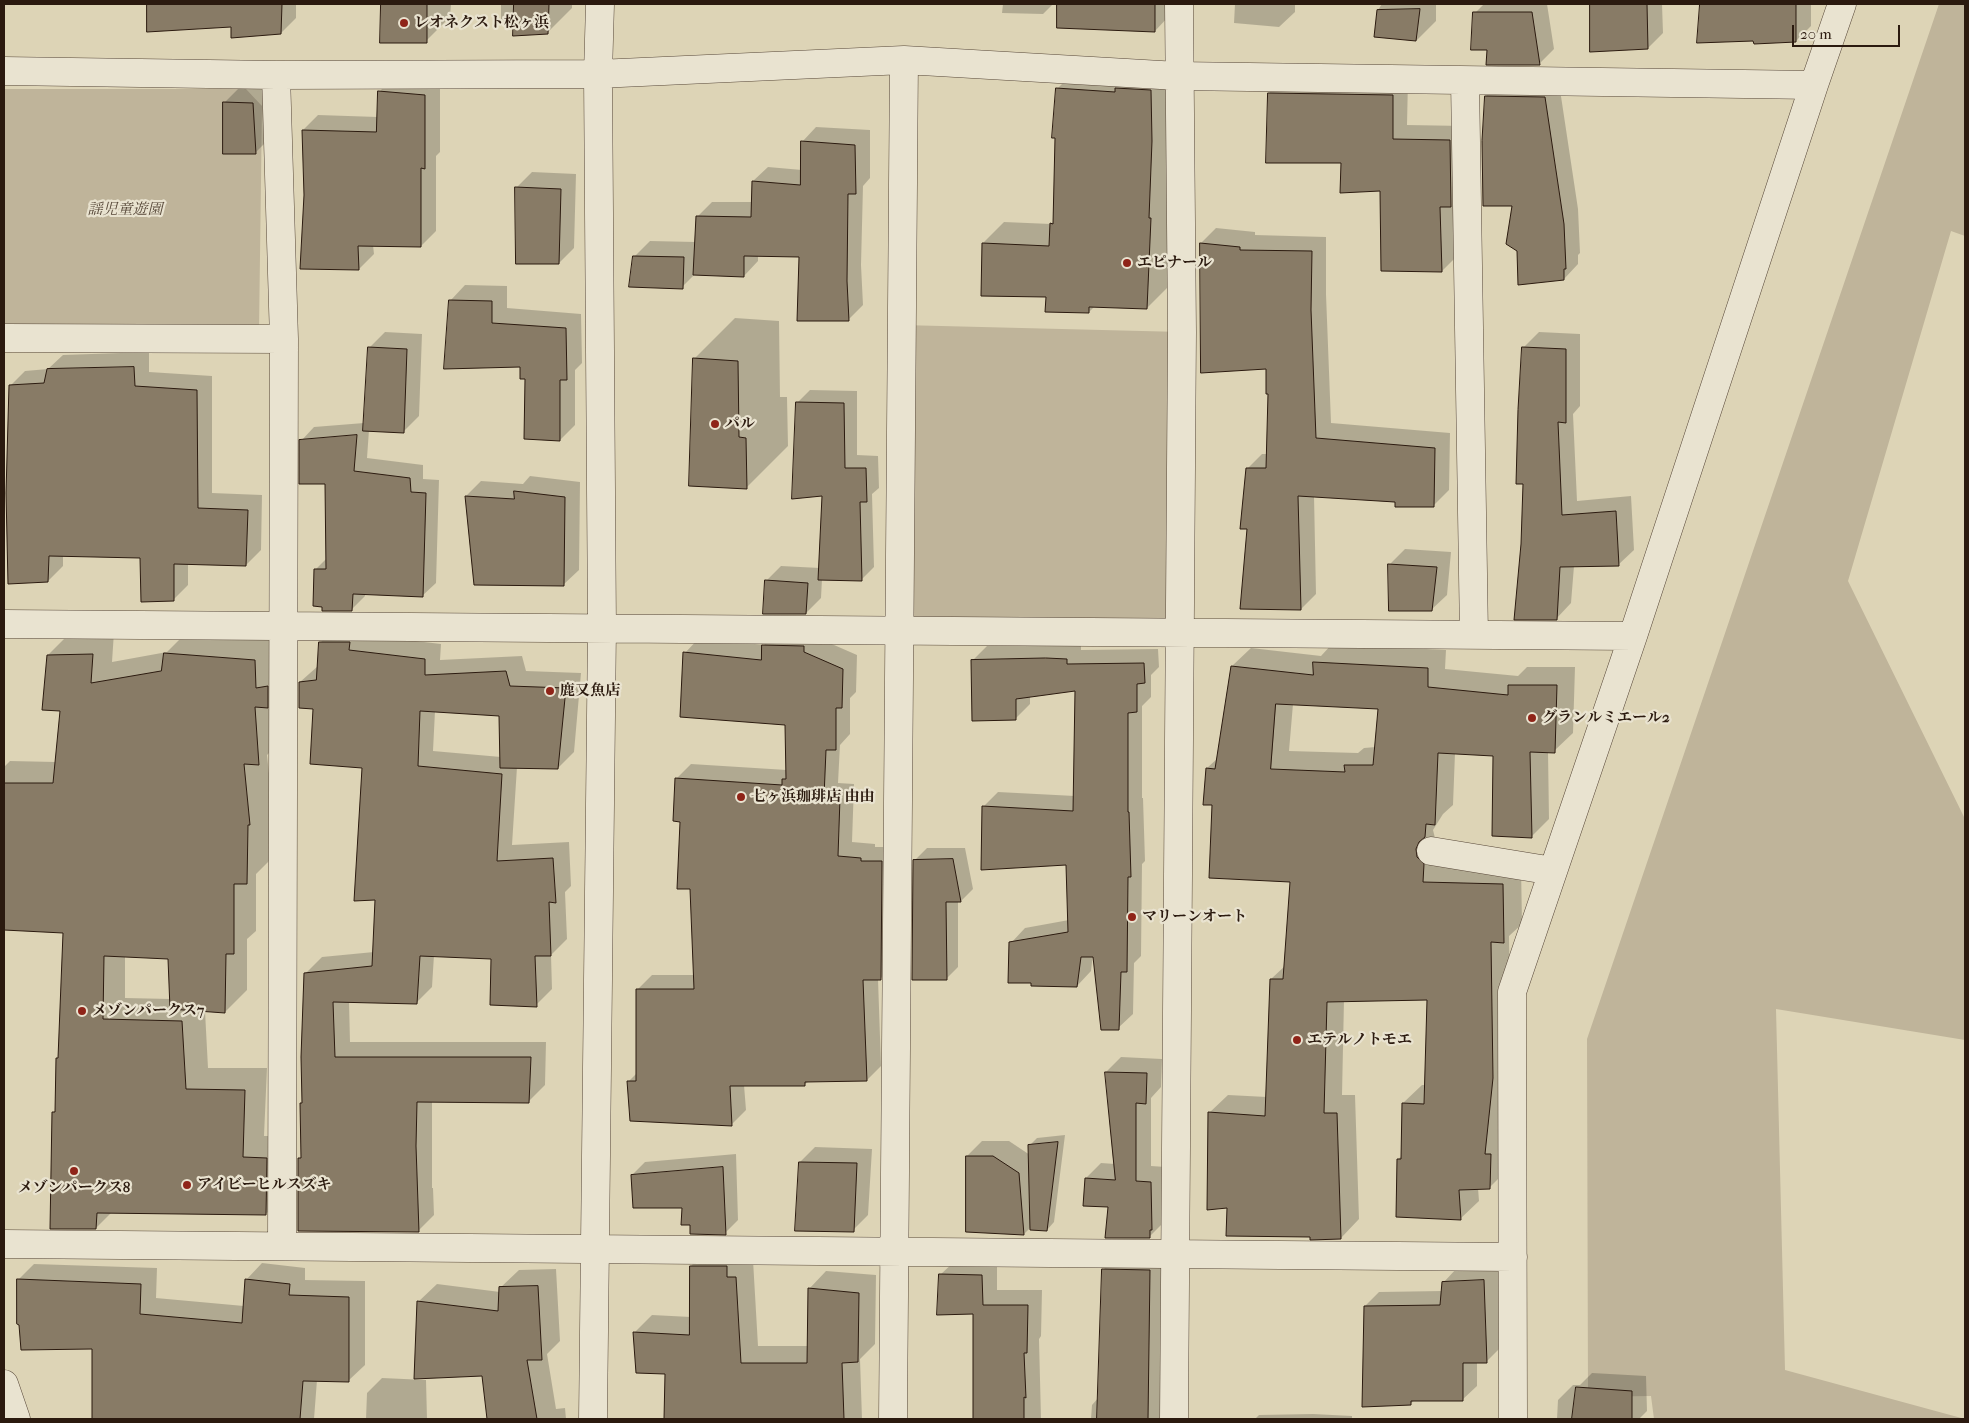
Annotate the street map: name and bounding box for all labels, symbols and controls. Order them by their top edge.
place label: レオネクスト松ヶ浜 [414,14,549,32]
scale bar [1794,15,1902,47]
marker: レオネクスト松ヶ浜 [398,17,410,29]
text: 20 m [1800,25,1832,43]
park label: 謡児童遊園 [88,201,162,219]
place label: エピナール [1137,254,1212,272]
marker: エピナール [1121,257,1133,269]
place label: パル [725,415,755,433]
marker: パル [709,418,721,430]
place label: 鹿又魚店 [560,682,620,700]
marker: 鹿又魚店 [544,685,556,697]
place label: グランルミエール2 [1542,709,1670,727]
marker: グランルミエール2 [1526,712,1538,724]
place label: 七ヶ浜珈琲店 由由 [751,788,874,806]
marker: 七ヶ浜珈琲店 由由 [735,791,747,803]
place label: マリーンオート [1142,908,1247,926]
marker: マリーンオート [1126,911,1138,923]
place label: メゾンパークス7 [92,1002,204,1020]
marker: メゾンパークス7 [76,1005,88,1017]
place label: エテルノトモエ [1307,1031,1412,1049]
marker: エテルノトモエ [1291,1034,1303,1046]
marker: メゾンパークス8 [68,1165,80,1177]
place label: アイビーヒルスズキ [197,1176,331,1194]
place label: メゾンパークス8 [18,1179,130,1197]
marker: アイビーヒルスズキ [181,1179,193,1191]

